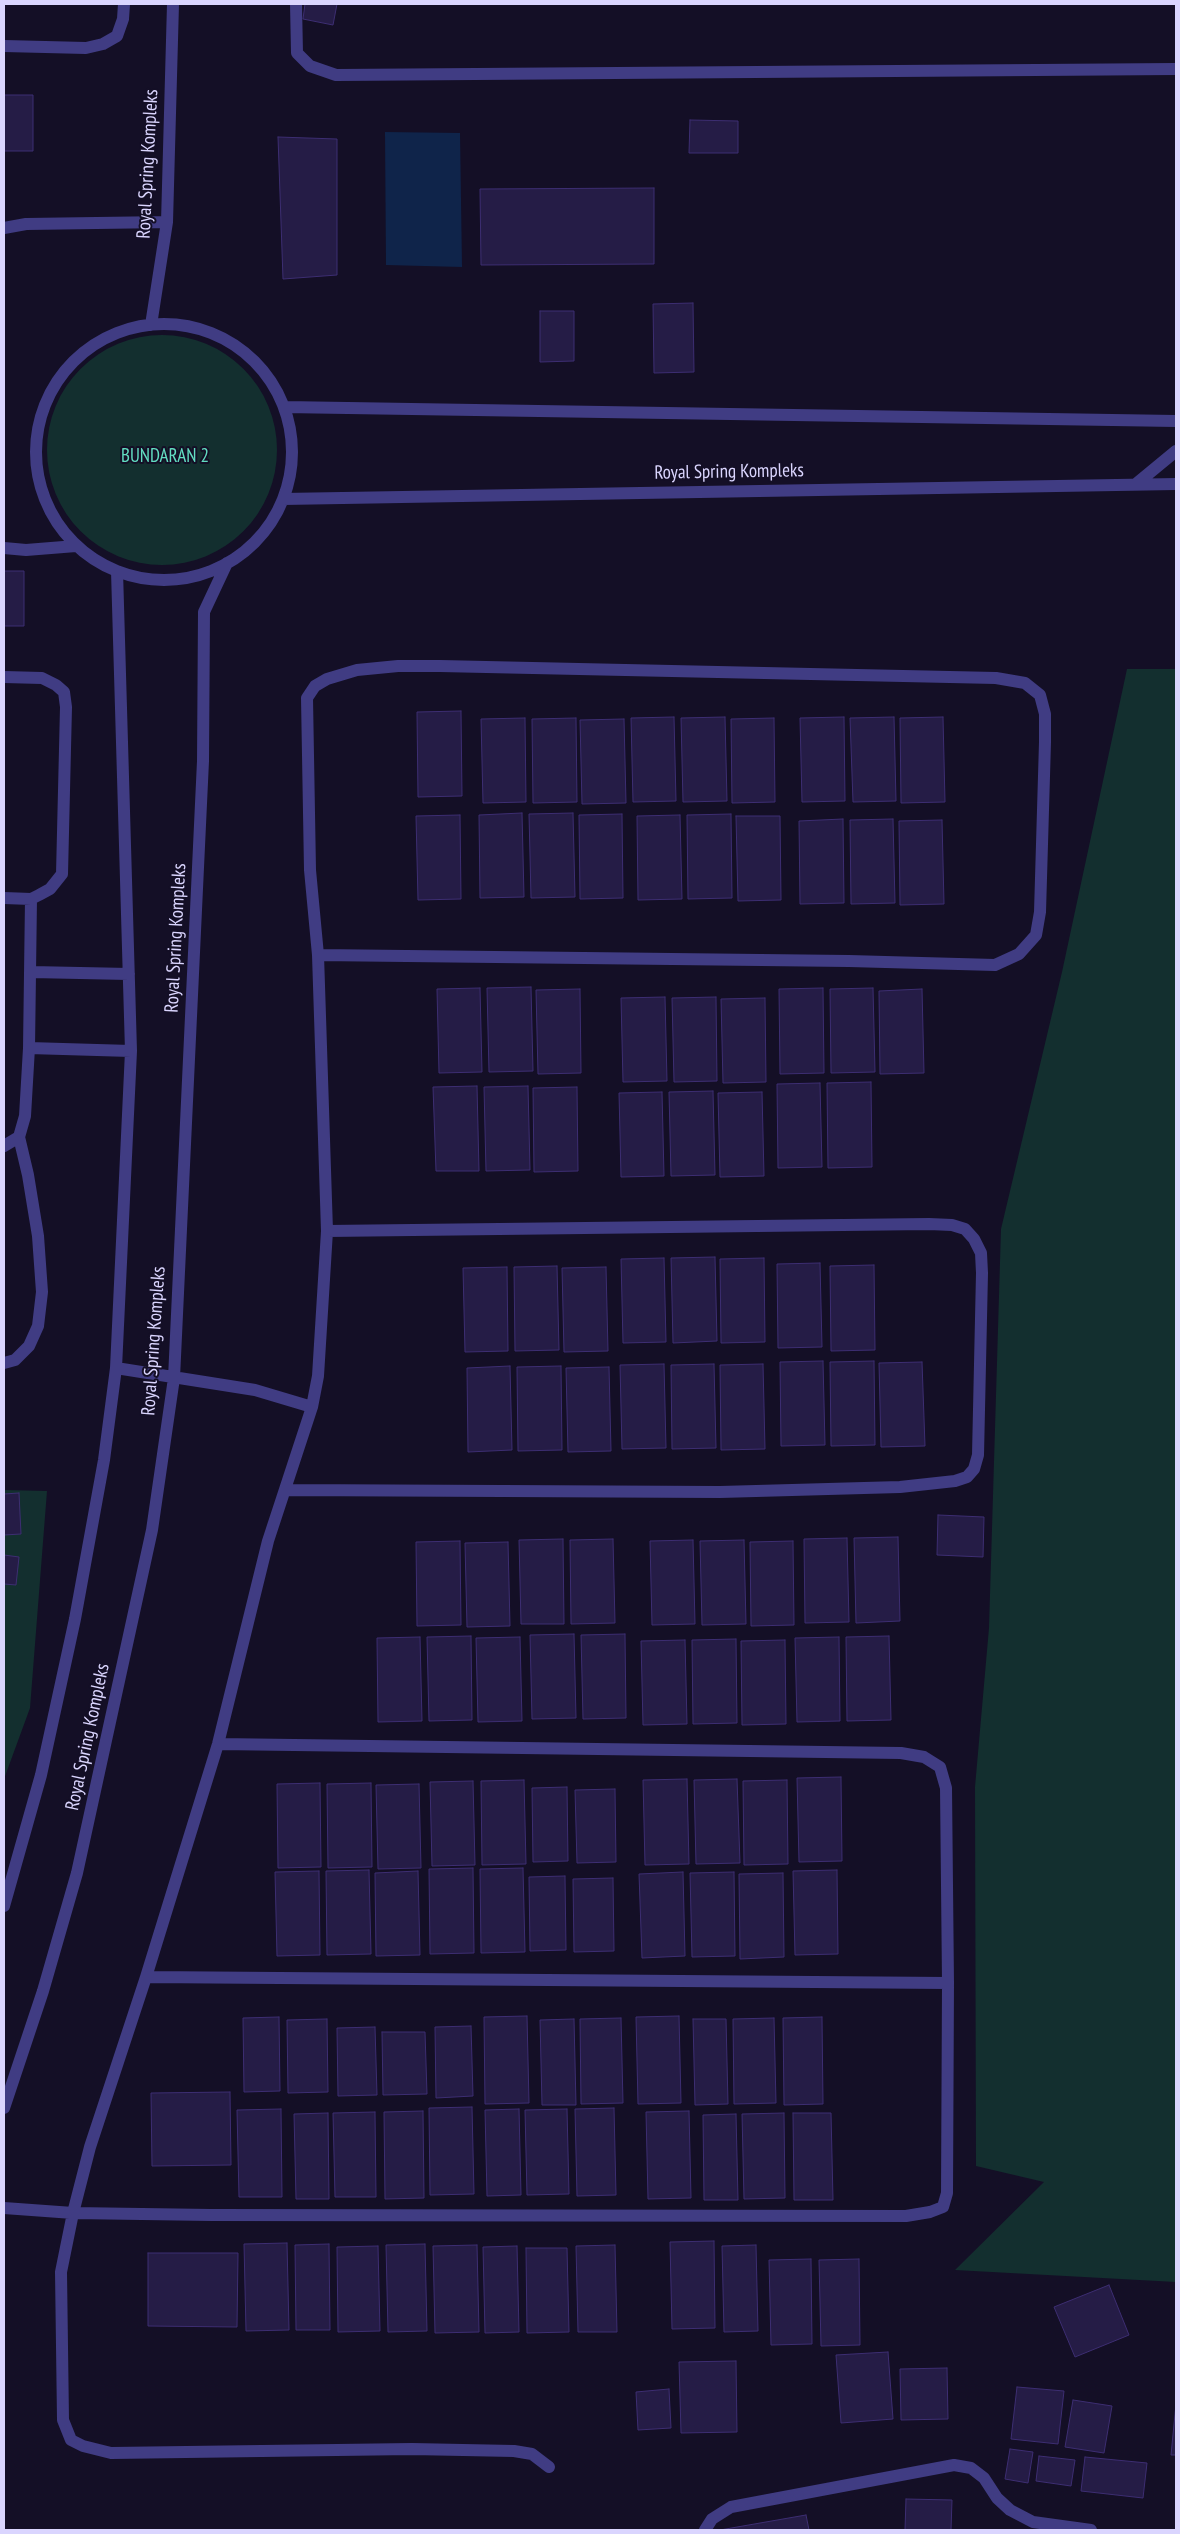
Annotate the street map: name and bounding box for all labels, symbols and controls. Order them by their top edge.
street label: Royal Spring Kompleks [133,89,163,239]
park label: BUNDARAN 2 [121,446,209,468]
street label: Royal Spring Kompleks [654,459,804,485]
street label: Royal Spring Kompleks [161,863,191,1013]
street label: Royal Spring Kompleks [137,1266,171,1416]
street label: Royal Spring Kompleks [61,1662,115,1812]

